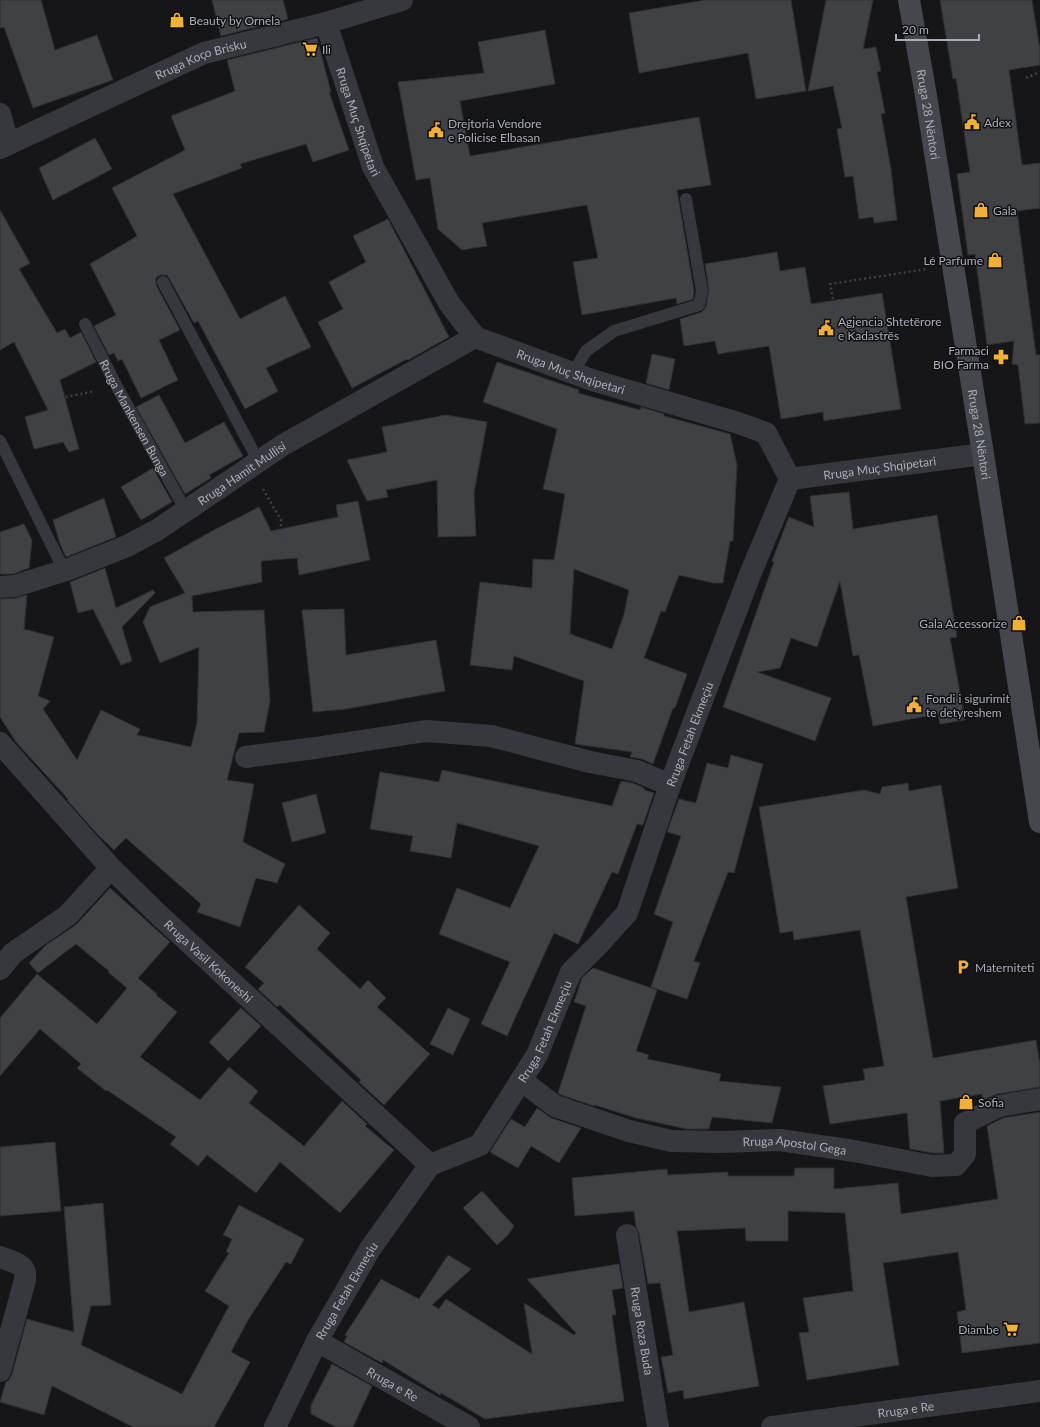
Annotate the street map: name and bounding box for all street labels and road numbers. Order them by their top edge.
street label: Rruga Koço Brisku [152,35,248,82]
street label: Rruga Muç Shqipetari [333,65,384,179]
street label: Rruga 28 Nëntori [914,68,943,161]
street label: Rruga Muç Shqipetari [515,346,627,397]
street label: Rruga Mankensen Bunga [97,357,173,479]
street label: Rruga 28 Nëntori [965,388,994,481]
street label: Rruga Hamit Mullisi [194,438,288,508]
street label: Rruga Muç Shqipetari [822,453,937,482]
street label: Rruga Fetah Ekmeçiu [663,680,716,789]
street label: Rruga Vasil Kokoneshi [161,916,256,1006]
street label: Rruga Fetah Ekmeçiu [514,978,574,1085]
street label: Rruga Apostol Gega [742,1132,848,1157]
street label: Rruga Fetah Ekmeçiu [312,1238,381,1342]
street label: Rruga Roza Buda [628,1286,657,1376]
street label: Rruga e Re [364,1363,421,1404]
street label: Rruga e Re [877,1398,935,1420]

